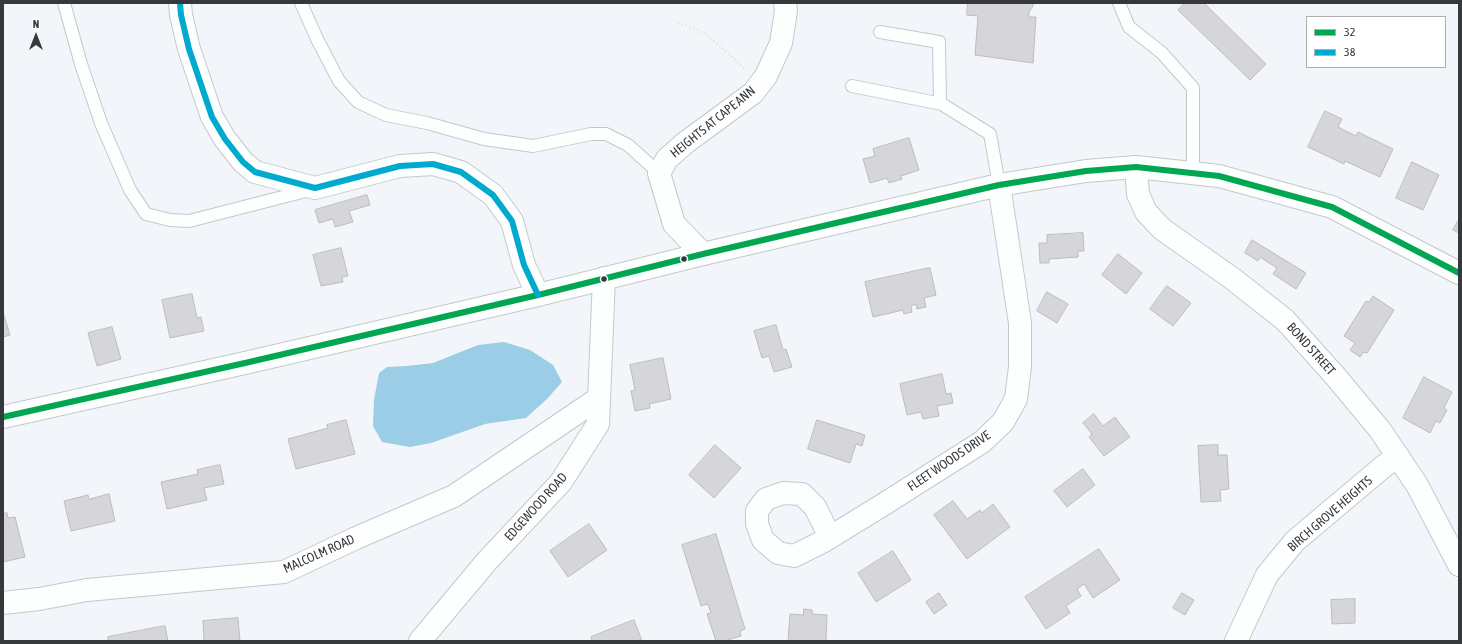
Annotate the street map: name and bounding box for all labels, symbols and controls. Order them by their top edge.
north arrow [16,16,56,56]
legend [1306,16,1446,68]
text: N [33,18,39,30]
text: 32 [1344,25,1355,39]
text: 38 [1344,45,1355,59]
street label: HEIGHTS AT CAPE ANN [667,83,759,161]
unlabelled marker [679,254,689,264]
unlabelled marker [599,274,609,284]
street label: BOND STREET [1283,320,1339,378]
street label: FLEET WOODS DRIVE [904,427,994,495]
street label: EDGEWOOD ROAD [501,470,571,544]
street label: BIRCH GROVE HEIGHTS [1284,473,1376,555]
street label: MALCOLM ROAD [281,531,357,577]

